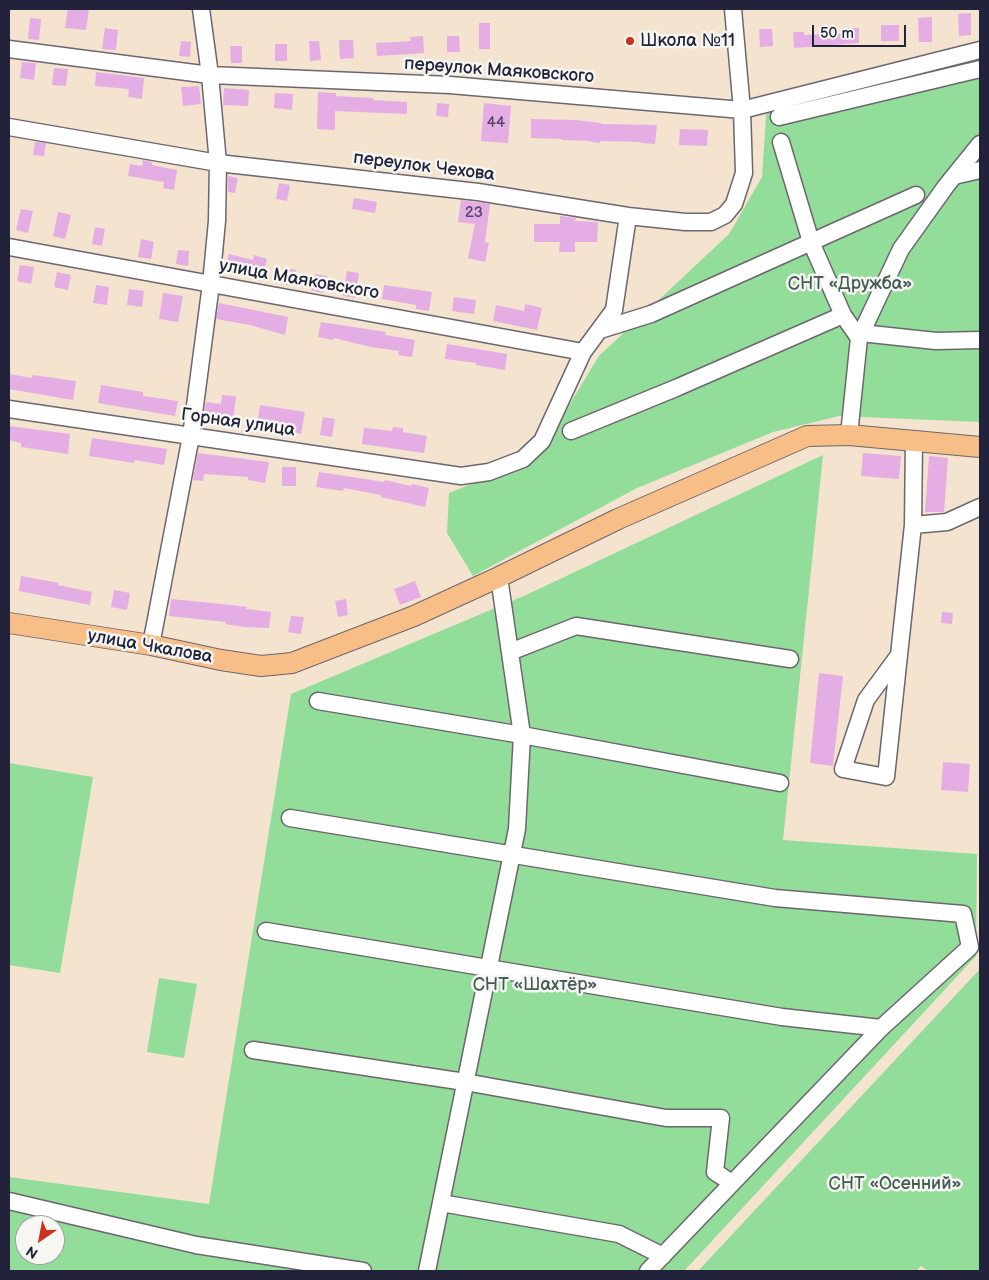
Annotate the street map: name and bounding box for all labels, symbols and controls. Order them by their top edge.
scale bar [814,15,908,47]
text: 50 m [820,24,854,43]
place label: Школа №11 [640,30,735,52]
marker: Школа №11 [624,35,636,47]
street label: переулок Маяковского [403,54,595,88]
house number: 44 [487,114,505,132]
street label: переулок Чехова [352,148,496,186]
house number: 23 [465,204,483,222]
street label: улица Маяковского [217,255,381,305]
park label: СНТ «Дружба» [788,273,912,295]
street label: Горная улица [180,404,296,442]
street label: улица Чкалова [86,625,214,669]
park label: СНТ «Шахтёр» [473,974,597,996]
park label: СНТ «Осенний» [829,1173,961,1195]
north arrow [15,1215,65,1265]
text: N [23,1242,41,1262]

